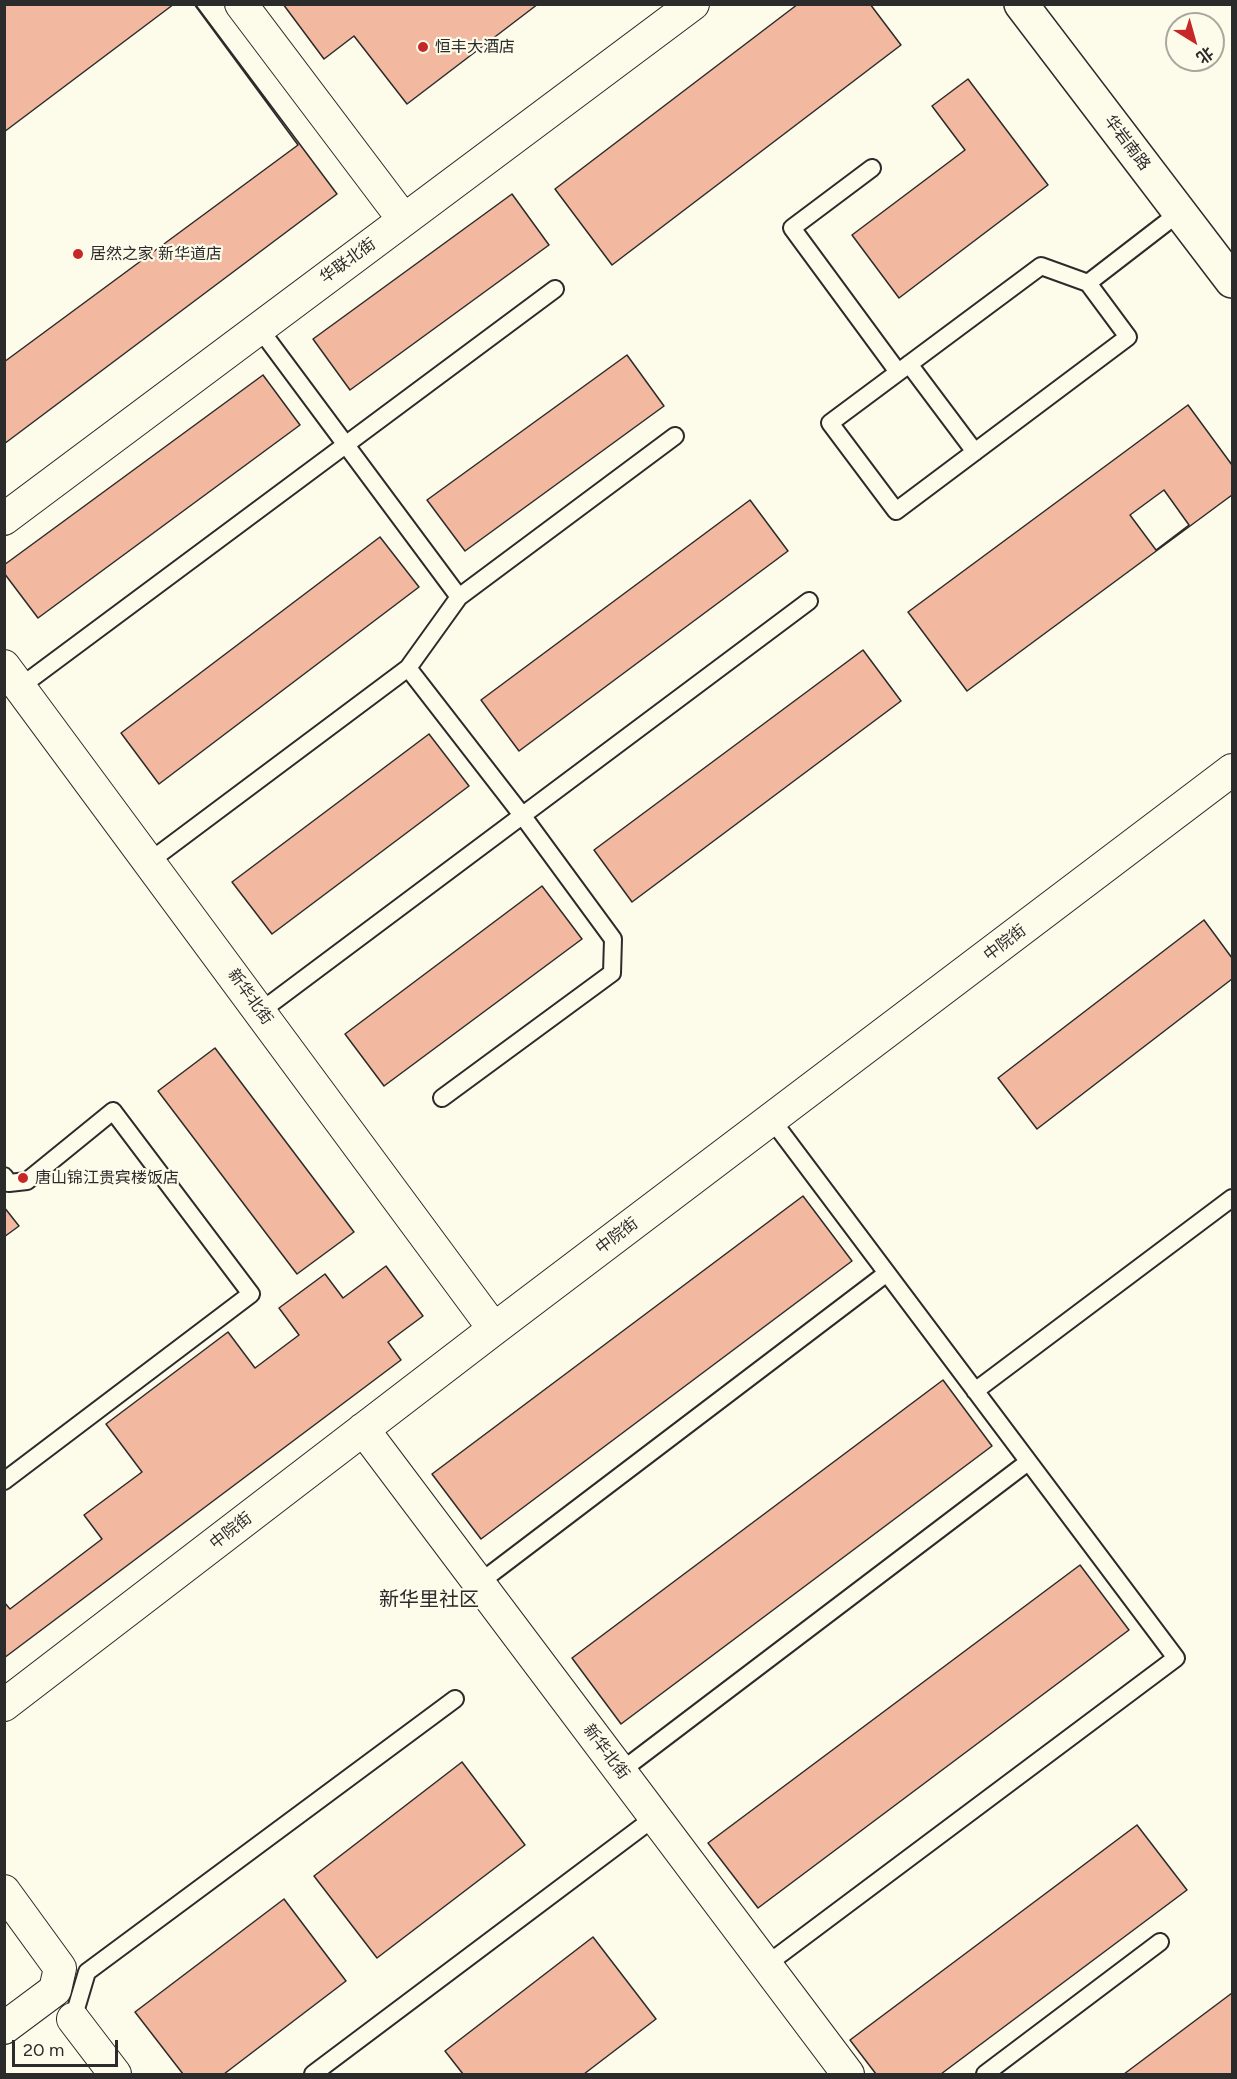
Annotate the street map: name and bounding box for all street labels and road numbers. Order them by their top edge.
street label: 华岩南路 [1100,112,1154,174]
street label: 华联北街 [316,234,380,288]
street label: 中院街 [980,921,1030,965]
street label: 新华北街 [223,965,277,1029]
street label: 中院街 [592,1214,642,1258]
street label: 中院街 [206,1509,256,1553]
street label: 新华北街 [579,1721,633,1783]

